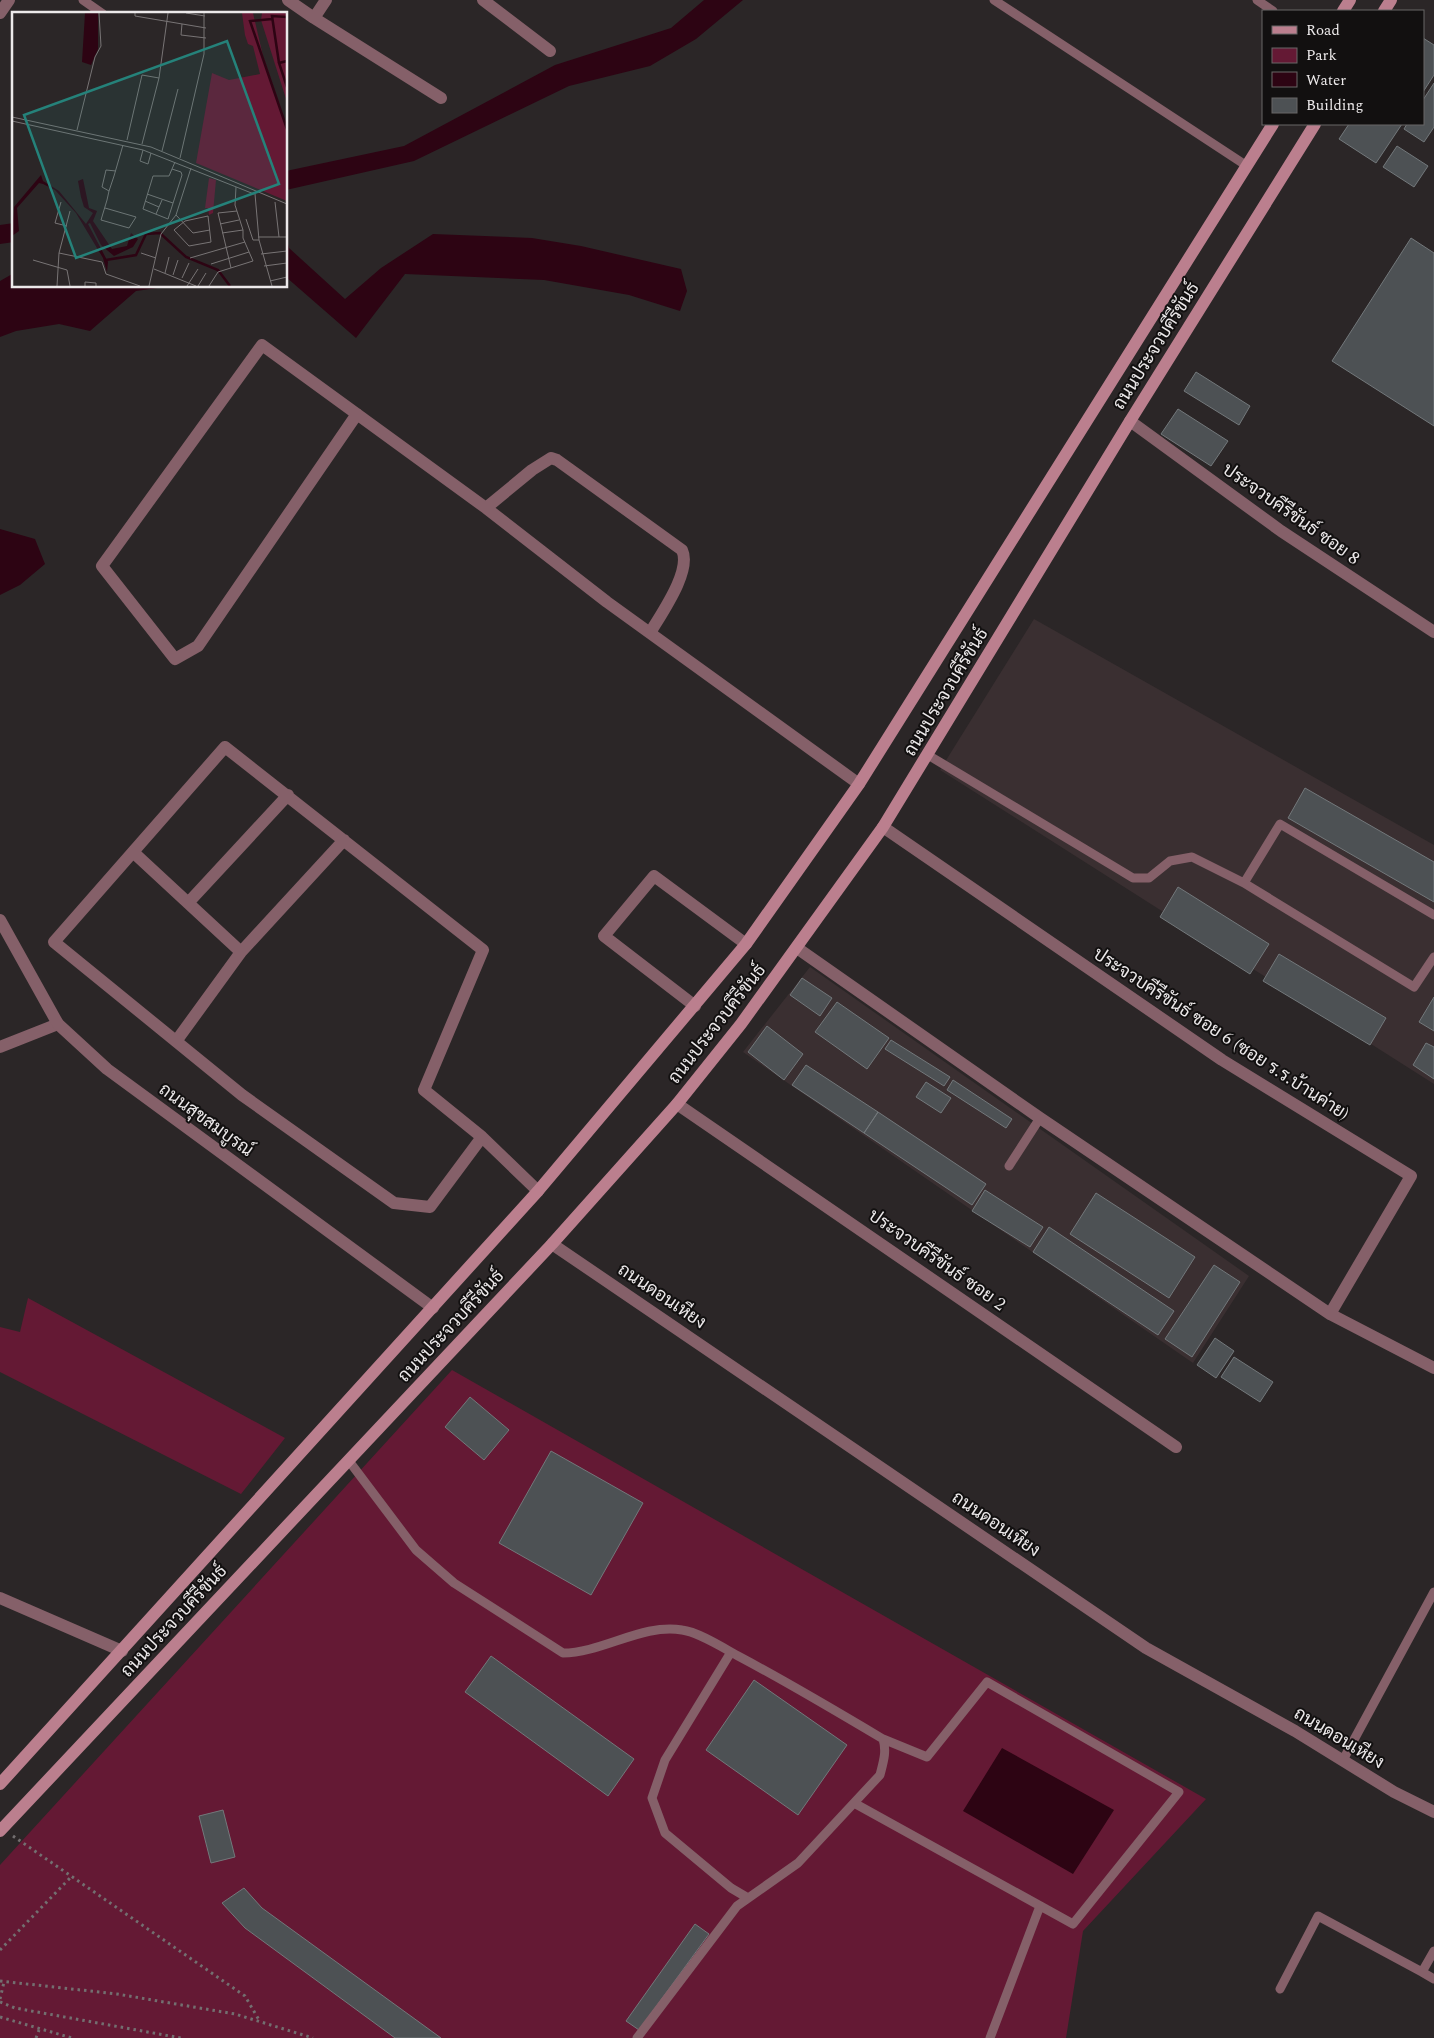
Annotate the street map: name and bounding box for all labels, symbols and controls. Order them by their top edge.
legend [1262,10,1424,125]
inset map [12,12,288,288]
text: Road [1306,19,1340,42]
text: Park [1306,44,1337,67]
text: Water [1306,69,1346,92]
text: Building [1306,94,1363,117]
street label: ถนนประจวบคีรีขันธ์ [1106,277,1206,415]
street label: ประจวบคีรีขันธ์ ซอย 8 [1217,456,1365,572]
street label: ถนนประจวบคีรีขันธ์ [897,622,995,761]
street label: ประจวบคีรีขันธ์ ซอย 6 (ซอย ร.ร.บ้านค่าย) [1088,941,1354,1127]
street label: ถนนประจวบคีรีขันธ์ [661,958,773,1090]
street label: ถนนสุขสมบูรณ์ [153,1076,259,1164]
street label: ประจวบคีรีขันธ์ ซอย 2 [863,1202,1011,1318]
street label: ถนนดอนเหียง [612,1256,712,1336]
street label: ถนนประจวบคีรีขันธ์ [391,1263,511,1389]
street label: ถนนดอนเหียง [946,1484,1046,1564]
street label: ถนนประจวบคีรีขันธ์ [114,1558,234,1684]
street label: ถนนดอนเหียง [1289,1700,1389,1776]

